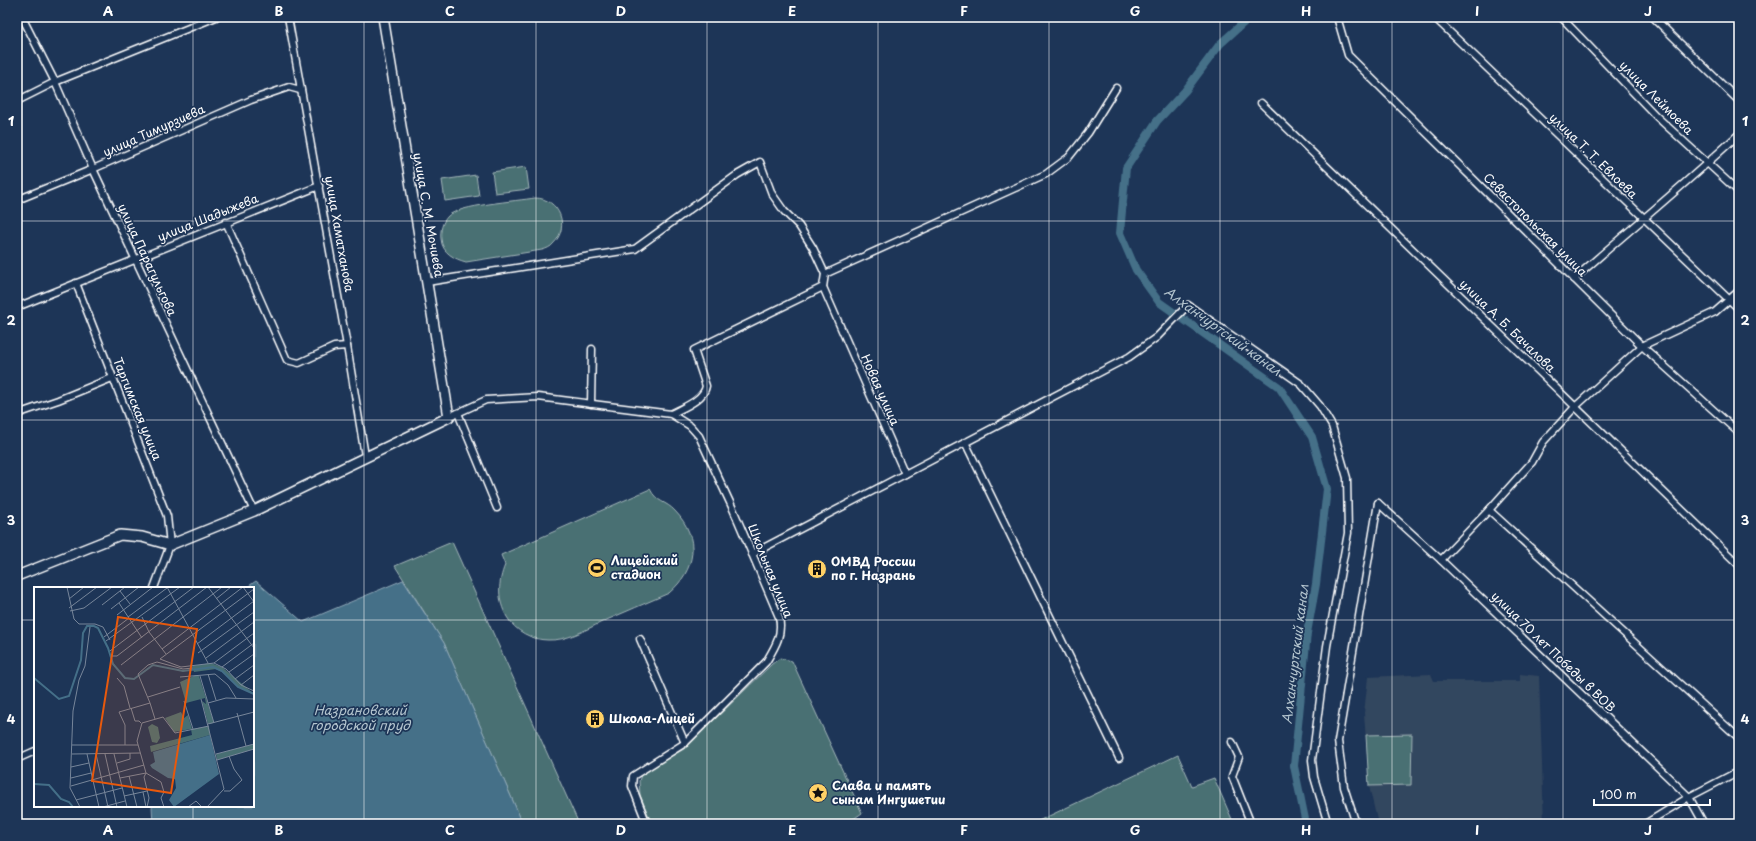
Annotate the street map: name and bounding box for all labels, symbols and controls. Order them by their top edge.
text: A [103,1,113,20]
text: B [275,1,284,20]
text: C [445,1,455,20]
text: D [616,1,626,20]
text: E [788,1,796,20]
text: F [960,1,968,20]
text: G [1130,1,1140,20]
text: H [1301,1,1311,20]
text: I [1475,1,1479,20]
text: J [1644,1,1652,20]
street label: улица Леймоева [1616,56,1698,139]
street label: улица Тимурзиева [100,99,208,161]
street label: улица Т. Т. Евлоева [1546,108,1642,203]
text: 1 [8,111,14,130]
text: 1 [1742,111,1748,130]
street label: улица С. М. Мочиева [409,151,449,279]
street label: Севастопольская улица [1480,168,1592,281]
street label: улица Хаматханова [321,174,359,294]
street label: улица Шадыжева [155,188,261,245]
street label: улица Парагульгова [114,200,182,319]
street label: улица А. Б. Бачалова [1456,275,1560,376]
water label: Алханчуртский канал [1161,282,1286,380]
text: 2 [6,310,16,329]
text: 2 [1740,310,1750,329]
street label: Новая улица [857,351,905,429]
street label: Таргимская улица [109,354,167,463]
text: 3 [7,510,16,529]
text: 3 [1741,510,1750,529]
street label: Школьная улица [744,521,798,621]
place label: Лицейский стадион [611,551,678,583]
place label: ОМВД России по г. Назрань [831,552,916,584]
sports icon: Лицейский стадион [586,557,608,579]
building icon: ОМВД России по г. Назрань [806,558,828,580]
water label: Алханчуртский канал [1277,583,1312,725]
inset map [34,587,254,807]
street label: улица 70 лет Победы в ВОВ [1488,587,1620,716]
water label: Назрановский городской пруд [310,700,411,734]
building icon: Школа-Лицей [584,708,606,730]
text: 4 [7,709,16,728]
place label: Школа-Лицей [609,709,695,727]
text: 4 [1741,709,1750,728]
place label: Слава и память сынам Ингушетии [832,776,945,808]
scale bar [1594,781,1710,807]
place icon: Слава и память сынам Ингушетии [807,782,829,804]
text: 100 m [1600,785,1637,803]
text: A [103,820,113,839]
text: B [275,820,284,839]
text: C [445,820,455,839]
text: D [616,820,626,839]
text: E [788,820,796,839]
text: F [960,820,968,839]
text: G [1130,820,1140,839]
text: H [1301,820,1311,839]
text: I [1475,820,1479,839]
text: J [1644,820,1652,839]

